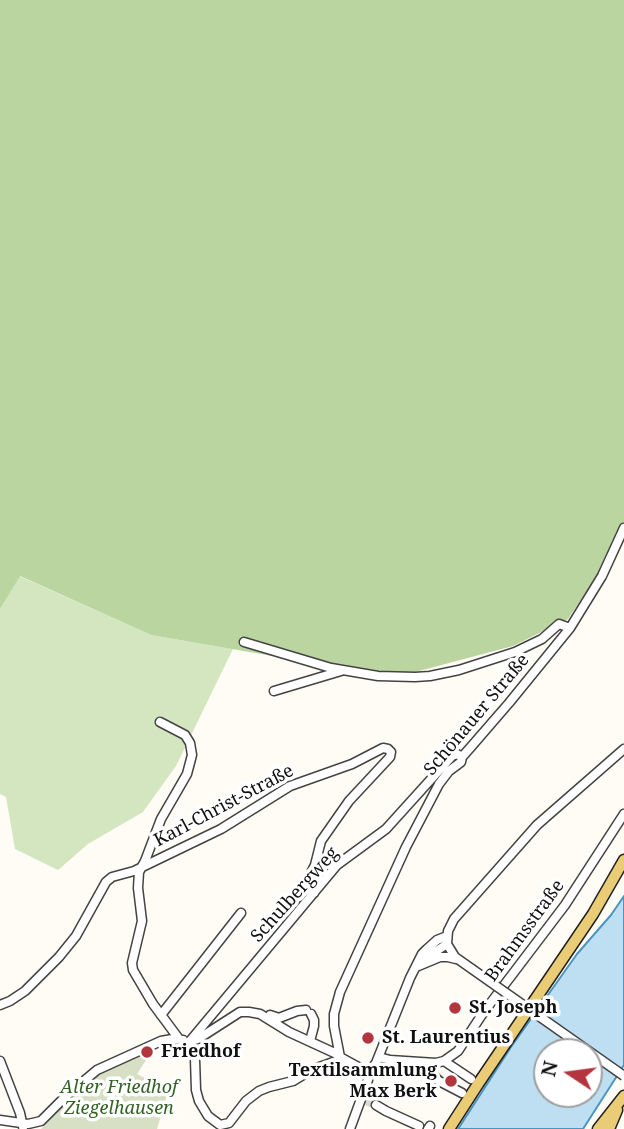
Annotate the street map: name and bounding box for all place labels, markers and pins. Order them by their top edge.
place label: St. Joseph [469,997,557,1019]
marker: St. Joseph [447,1000,463,1016]
place label: St. Laurentius [382,1027,510,1049]
marker: St. Laurentius [360,1030,376,1046]
place label: Friedhof [161,1041,240,1063]
marker: Friedhof [139,1044,155,1060]
place label: Textilsammlung Max Berk [289,1060,437,1102]
marker: Textilsammlung Max Berk [443,1073,459,1089]

